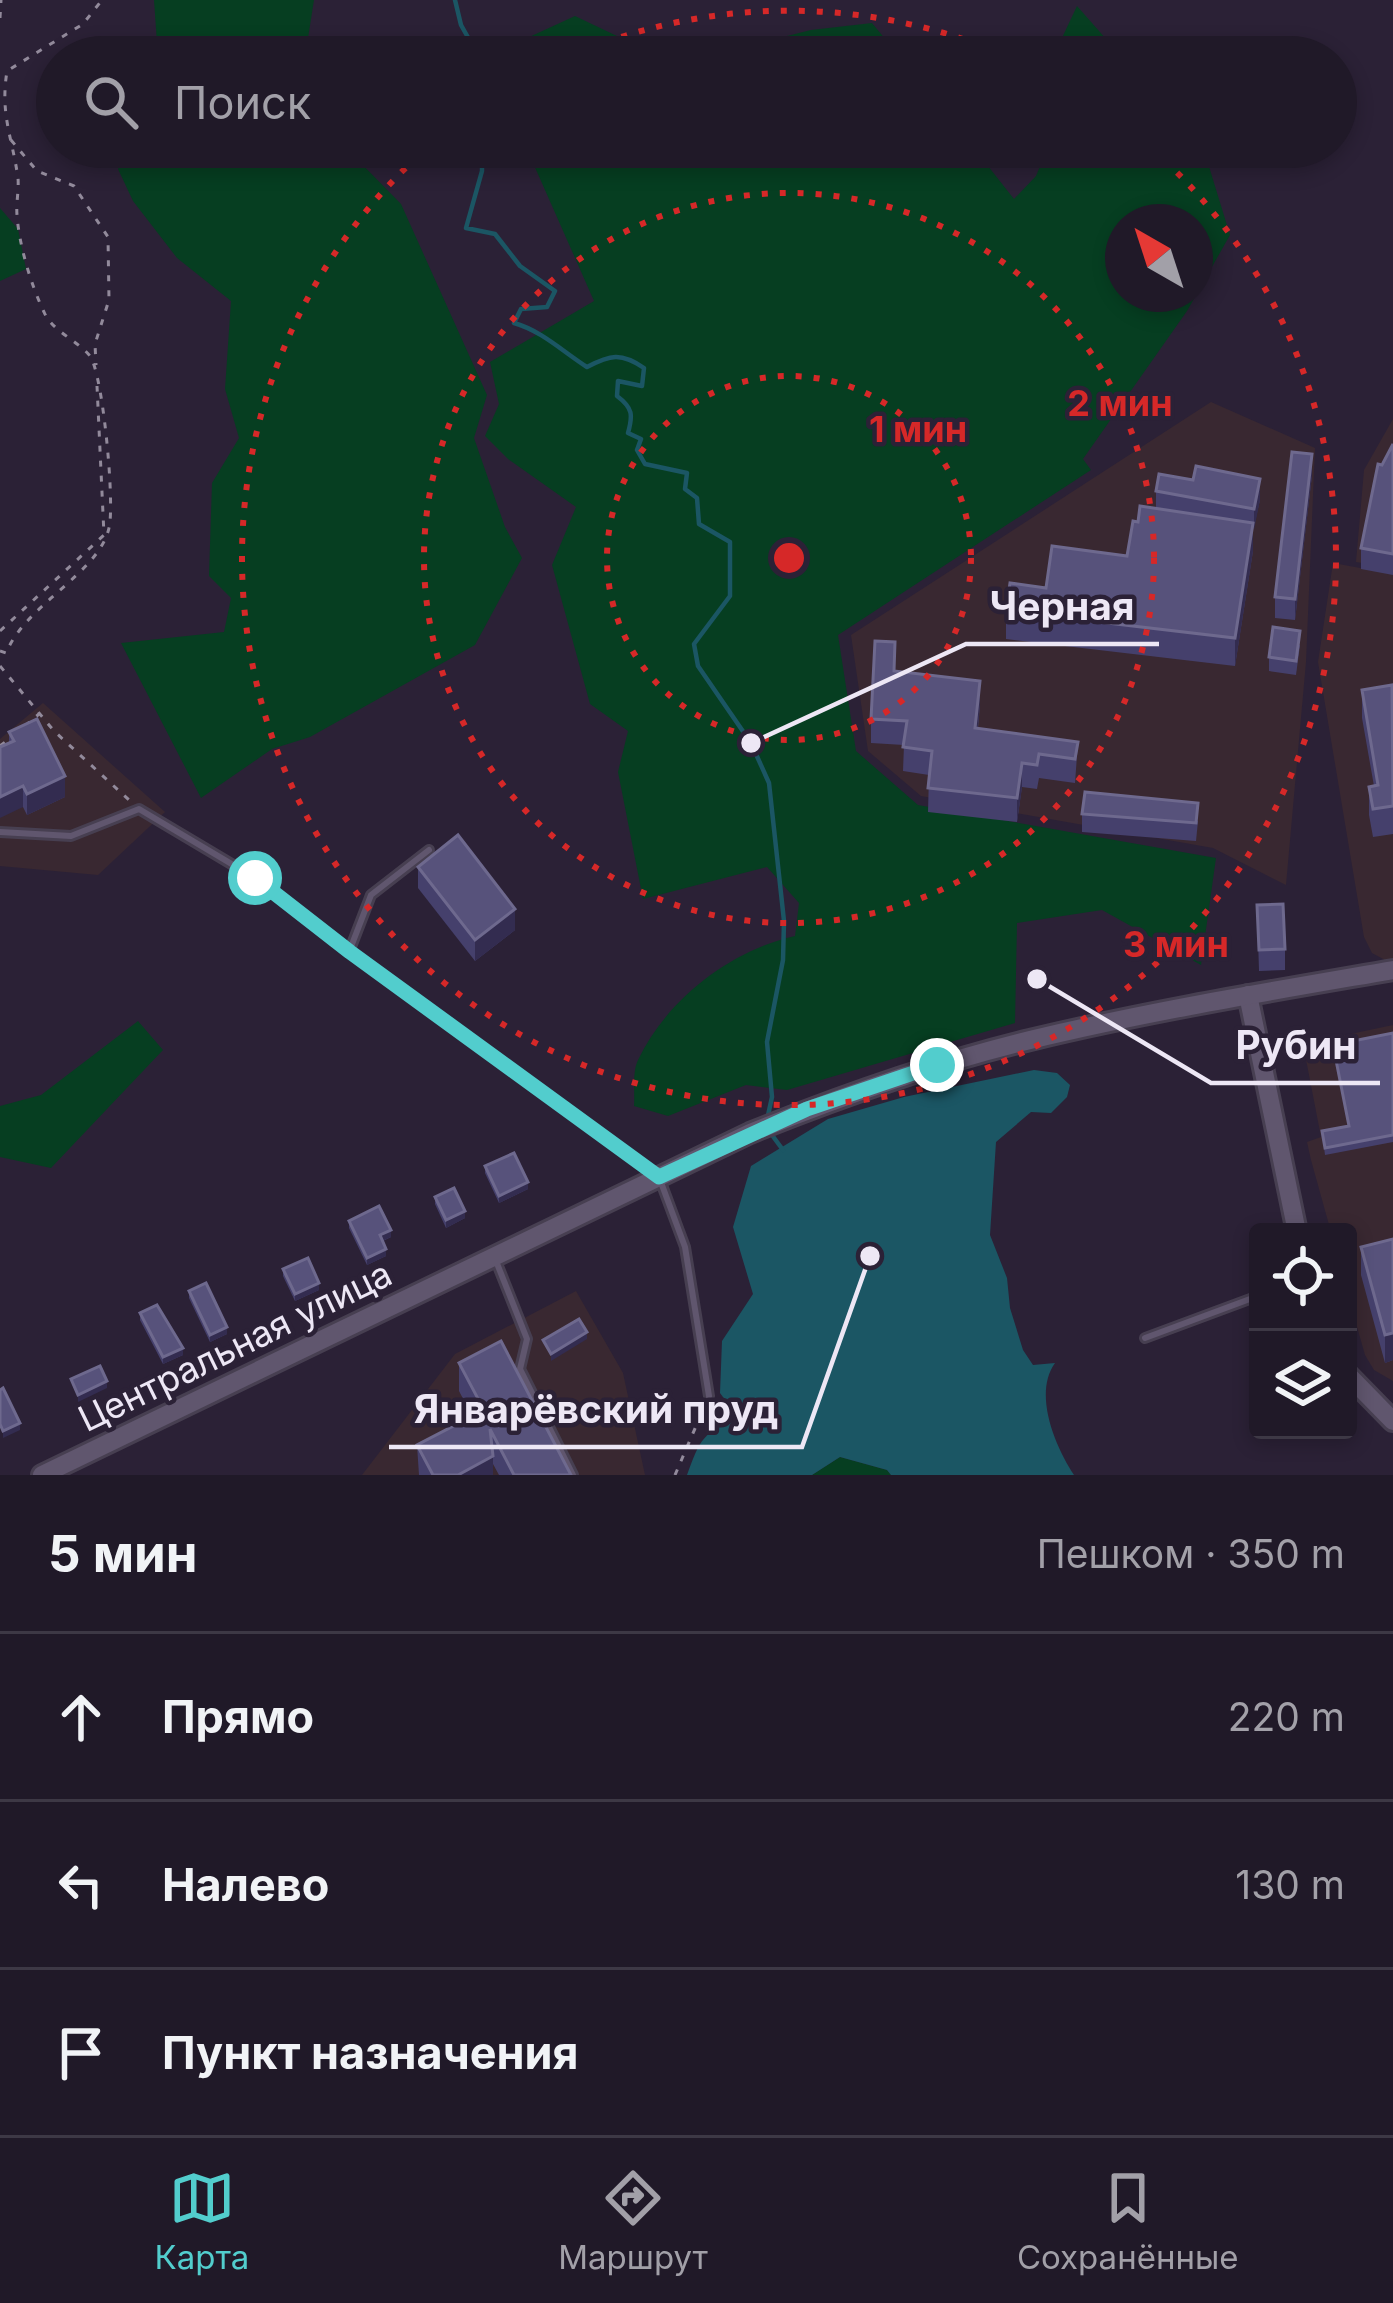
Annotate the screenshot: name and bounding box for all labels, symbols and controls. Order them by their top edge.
search box [36,36,1357,168]
icon: search [78,69,144,135]
text: Поиск [174,75,311,130]
north arrow [1105,204,1213,312]
text: 2 мин [1067,381,1173,425]
text: 1 мин [869,407,967,451]
centre of rings [768,537,810,579]
callout: Черная [966,569,1159,644]
text: Черная [990,582,1134,629]
route start [228,851,282,905]
text: 3 мин [1123,922,1229,966]
callout: Рубин [1211,1008,1380,1083]
text: Рубин [1235,1021,1357,1068]
route end [910,1038,964,1092]
map controls [1249,1223,1357,1439]
button: locate [1249,1223,1357,1331]
street label: Центральная улица [71,1251,399,1441]
button: layers [1249,1331,1357,1439]
callout: Январёвский пруд [389,1372,802,1447]
text: Январёвский пруд [414,1385,778,1432]
text: 5 мин [48,1523,198,1584]
text: Пешком · 350 m [1037,1530,1345,1577]
icon: ahead [48,1684,114,1750]
text: Прямо [162,1689,314,1744]
text: 220 m [1228,1693,1345,1740]
icon: left [48,1852,114,1918]
text: Налево [162,1857,329,1912]
text: 130 m [1235,1861,1345,1908]
icon: arrive [48,2020,114,2086]
text: Пункт назначения [162,2025,579,2080]
tab: Карта [154,2165,249,2277]
tab: Маршрут [558,2165,708,2277]
tab: Сохранённые [1017,2165,1238,2277]

